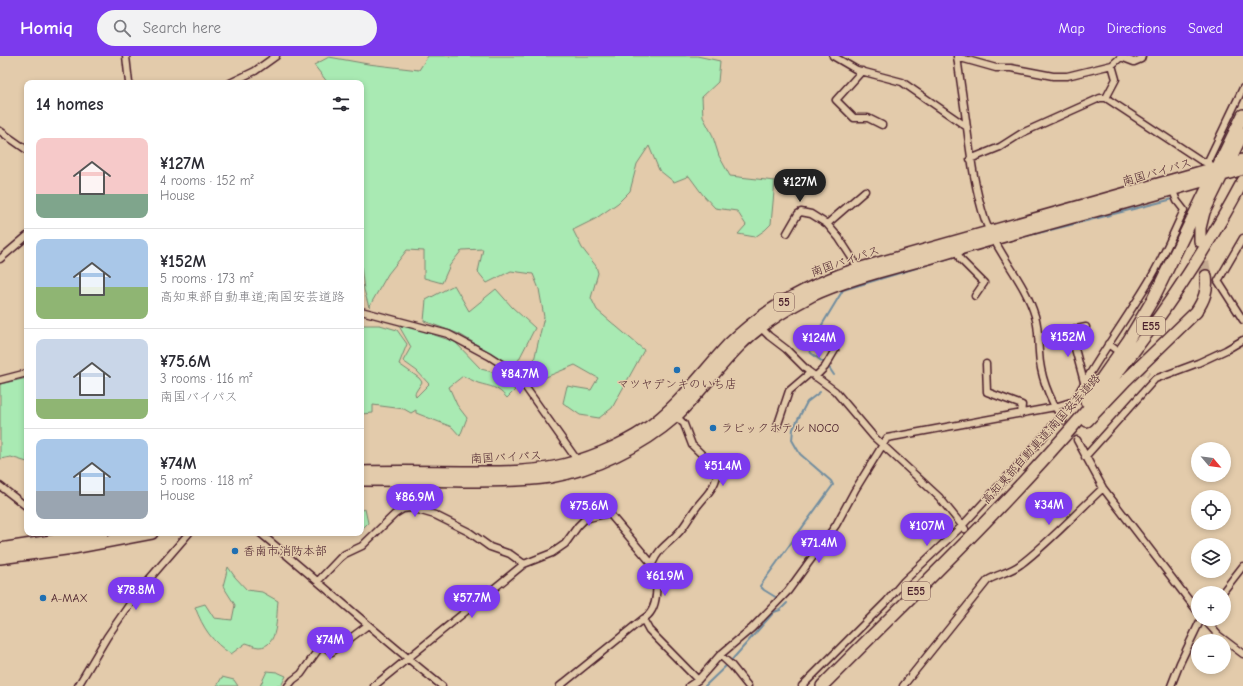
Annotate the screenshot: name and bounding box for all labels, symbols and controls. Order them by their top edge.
search box [97,10,377,46]
text: Homiq [20,17,73,39]
icon: search [111,17,133,39]
text: Search here [143,19,221,37]
text: Map [1058,20,1085,37]
text: Directions [1107,20,1166,37]
text: Saved [1188,20,1223,37]
icon: filters [330,93,352,115]
text: 14 homes [36,95,103,114]
icon: home [68,154,116,202]
text: ¥127M [160,154,205,173]
street label: 南国バイパス [1121,155,1193,189]
pin: ¥127M [772,169,828,203]
text: 4 rooms · 152 m² [160,173,254,188]
text: ¥127M [783,174,817,189]
text: House [160,188,195,203]
street label: 南国バイパス [809,243,881,279]
text: ¥152M [160,252,206,271]
icon: home [68,255,116,303]
text: 5 rooms · 173 m² [160,271,253,286]
text: 高知東部自動車道;南国安芸道路 [160,289,345,304]
road number: 55 [774,293,794,311]
road number: E55 [1137,317,1165,335]
pin: ¥152M [1040,324,1096,358]
pin: ¥124M [791,325,847,359]
text: ¥152M [1050,329,1086,344]
text: ¥124M [802,330,836,345]
text: ¥75.6M [160,352,211,371]
icon: home [68,355,116,403]
pin: ¥84.7M [487,361,553,395]
marker: マツヤデンキのいち店 [672,365,682,375]
text: ¥84.7M [501,366,539,381]
text: 3 rooms · 116 m² [160,371,252,386]
street label: 高知東部自動車道;南国安芸道路 [979,371,1103,507]
place label: マツヤデンキのいち店 [617,377,737,391]
text: 南国バイパス [160,389,238,404]
place label: ラビックホテル NOCO [721,421,840,435]
marker: ラビックホテル NOCO [708,423,718,433]
north arrow [1191,442,1231,482]
map controls [1191,442,1231,674]
street label: 南国バイパス [470,448,542,466]
pin: ¥51.4M [690,453,756,487]
text: ¥74M [160,454,196,473]
icon: home [68,455,116,503]
text: ¥51.4M [704,458,742,473]
text: 5 rooms · 118 m² [160,473,253,488]
pin: ¥86.9M [382,484,448,518]
text: House [160,488,195,503]
text: ¥86.9M [395,489,435,504]
button: locate [1191,490,1231,530]
pin: ¥34M [1025,492,1073,526]
pin: ¥75.6M [556,493,622,527]
text: ¥34M [1034,497,1064,512]
text: ¥75.6M [570,498,608,513]
pin: ¥107M [899,513,955,547]
text: ¥107M [909,518,945,533]
pin: ¥71.4M [786,530,852,564]
text: ¥71.4M [801,535,837,550]
button: layers [1191,538,1231,578]
place label: 香南市消防本部 [243,544,327,558]
marker: 香南市消防本部 [230,546,240,556]
pin: ¥61.9M [632,563,698,597]
text: ¥61.9M [646,568,684,583]
pin: ¥78.8M [103,577,169,611]
text: ¥78.8M [117,582,155,597]
road number: E55 [902,582,930,600]
pin: ¥57.7M [439,585,505,619]
button: + [1191,586,1231,626]
text: ¥57.7M [453,590,491,605]
place label: A-MAX [51,591,88,605]
marker: A-MAX [38,593,48,603]
pin: ¥74M [306,627,354,661]
text: ¥74M [316,632,344,647]
button: − [1191,634,1231,674]

